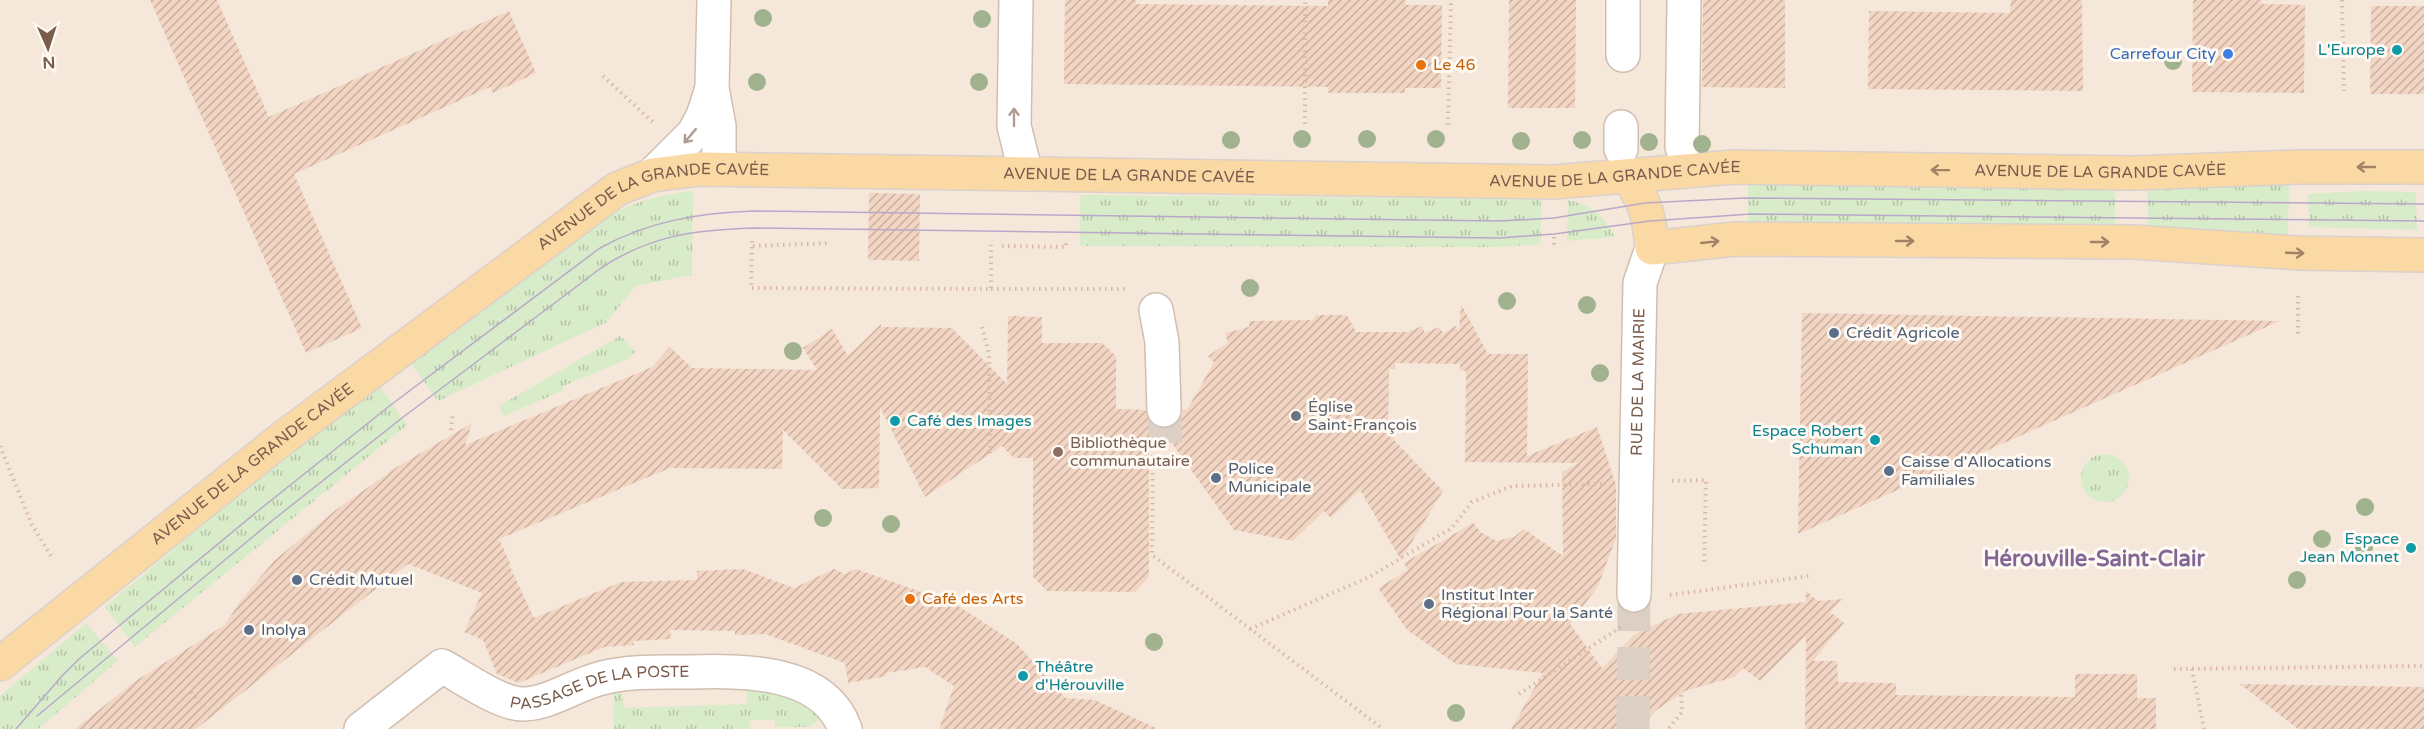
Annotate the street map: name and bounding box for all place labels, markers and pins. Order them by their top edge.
place label: L'Europe [2318,40,2385,60]
marker: L'Europe [2390,43,2404,57]
place label: Carrefour City [2110,44,2216,64]
marker: Carrefour City [2221,47,2235,61]
place label: Le 46 [1433,55,1476,75]
marker: Le 46 [1414,58,1428,72]
place label: Crédit Agricole [1846,323,1960,343]
marker: Crédit Agricole [1827,326,1841,340]
place label: Église Saint-François [1308,397,1417,435]
marker: Église Saint-François [1289,409,1303,423]
place label: Café des Images [907,411,1032,431]
marker: Café des Images [888,414,902,428]
place label: Espace Robert Schuman [1752,421,1863,459]
place label: Bibliothèque communautaire [1070,433,1190,471]
marker: Espace Robert Schuman [1868,433,1882,447]
marker: Bibliothèque communautaire [1051,445,1065,459]
place label: Caisse d'Allocations Familiales [1901,452,2051,490]
place label: Police Municipale [1228,459,1311,497]
marker: Caisse d'Allocations Familiales [1882,464,1896,478]
marker: Police Municipale [1209,471,1223,485]
place label: Espace Jean Monnet [2300,529,2399,567]
marker: Espace Jean Monnet [2404,541,2418,555]
place label: Crédit Mutuel [309,570,413,590]
marker: Crédit Mutuel [290,573,304,587]
place label: Institut Inter Régional Pour la Santé [1441,585,1613,623]
place label: Café des Arts [922,589,1024,609]
marker: Café des Arts [903,592,917,606]
marker: Institut Inter Régional Pour la Santé [1422,597,1436,611]
place label: Inolya [261,620,306,640]
marker: Inolya [242,623,256,637]
place label: Théâtre d'Hérouville [1035,657,1124,695]
marker: Théâtre d'Hérouville [1016,669,1030,683]

